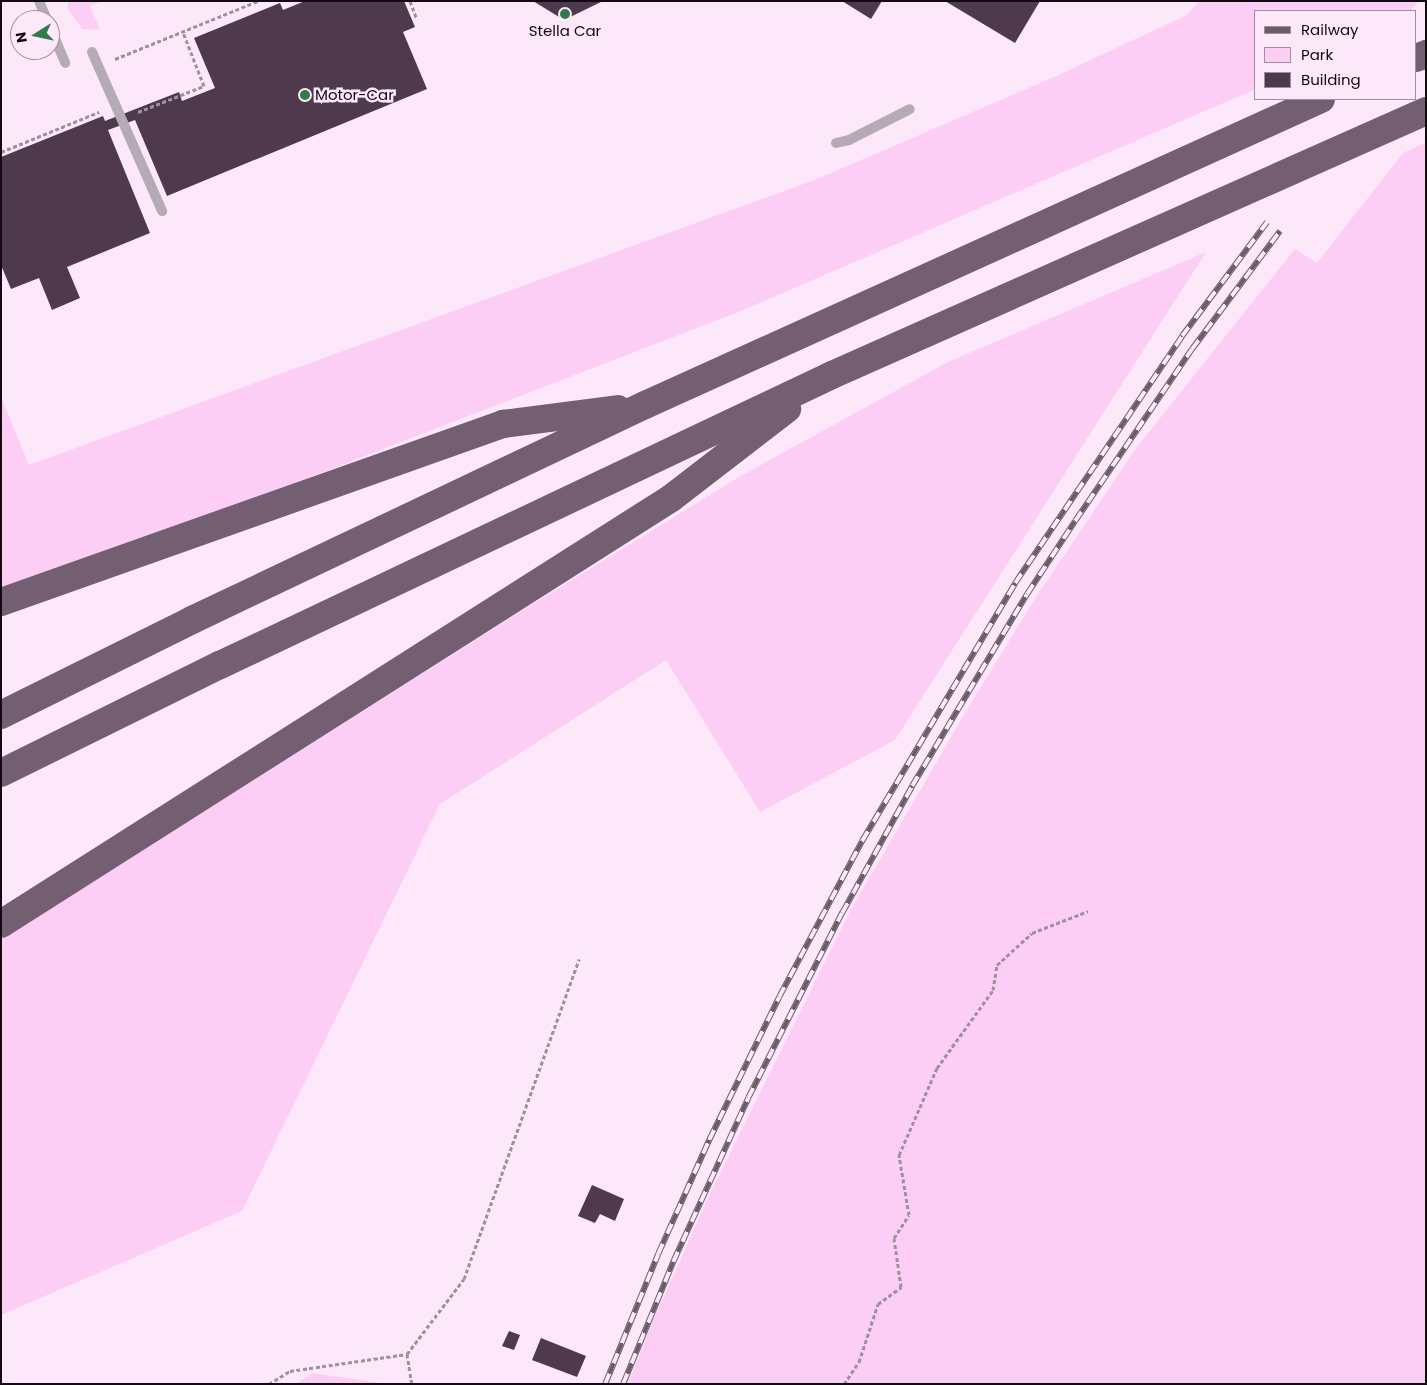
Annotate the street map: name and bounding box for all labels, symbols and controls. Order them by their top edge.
marker: Stella Car [559,8,571,20]
north arrow [10,10,60,60]
legend [1254,10,1417,100]
text: Railway [1301,19,1359,40]
place label: Stella Car [529,22,601,40]
text: N [10,31,32,44]
text: Park [1301,44,1333,65]
text: Building [1301,69,1361,90]
place label: Motor-Car [315,86,394,104]
marker: Motor-Car [299,89,311,101]

